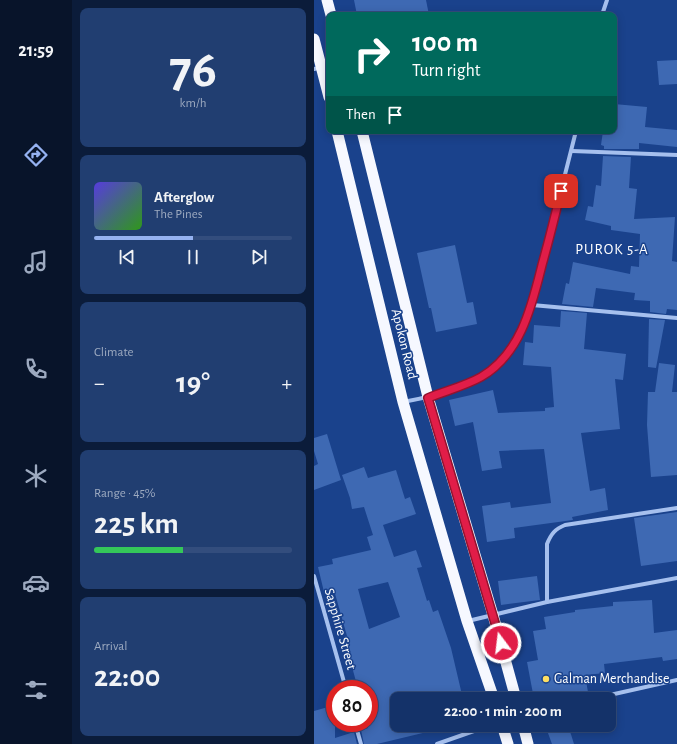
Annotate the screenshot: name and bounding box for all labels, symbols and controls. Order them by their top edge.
icon: right [346,28,398,80]
text: 100 m [412,29,478,57]
text: 21:59 [18,42,54,60]
text: 76 [169,44,217,96]
text: Turn right [412,62,481,80]
text: km/h [180,97,206,110]
icon: arrive [384,104,406,126]
text: Then [346,107,376,122]
icon: directions [22,141,50,169]
pin [544,174,578,208]
icon: arrive [550,180,572,202]
text: Afterglow [154,190,214,205]
text: The Pines [154,208,203,221]
district label: PUROK 5-A [575,242,649,257]
icon: previous [116,246,138,268]
icon: pause [182,246,204,268]
icon: next [248,246,270,268]
icon: music [22,248,50,276]
street label: Apokon Road [388,307,420,381]
text: Climate [94,346,133,359]
icon: phone [22,355,50,383]
text: 19° [176,368,210,398]
text: − [94,372,105,394]
text: + [281,372,292,394]
icon: climate [22,462,50,490]
text: Range · 45% [94,487,156,500]
text: 225 km [94,509,179,539]
icon: car [22,569,50,597]
street label: Sapphire Street [322,587,358,672]
position arrow [480,622,522,664]
text: Arrival [94,640,127,653]
text: 22:00 [94,662,160,692]
place label: Galman Merchandise [554,672,669,686]
marker: Galman Merchandise [541,674,551,684]
icon: filters [22,676,50,704]
speed limit sign: 80 [326,680,378,732]
text: 22:00 · 1 min · 200 m [444,704,562,719]

